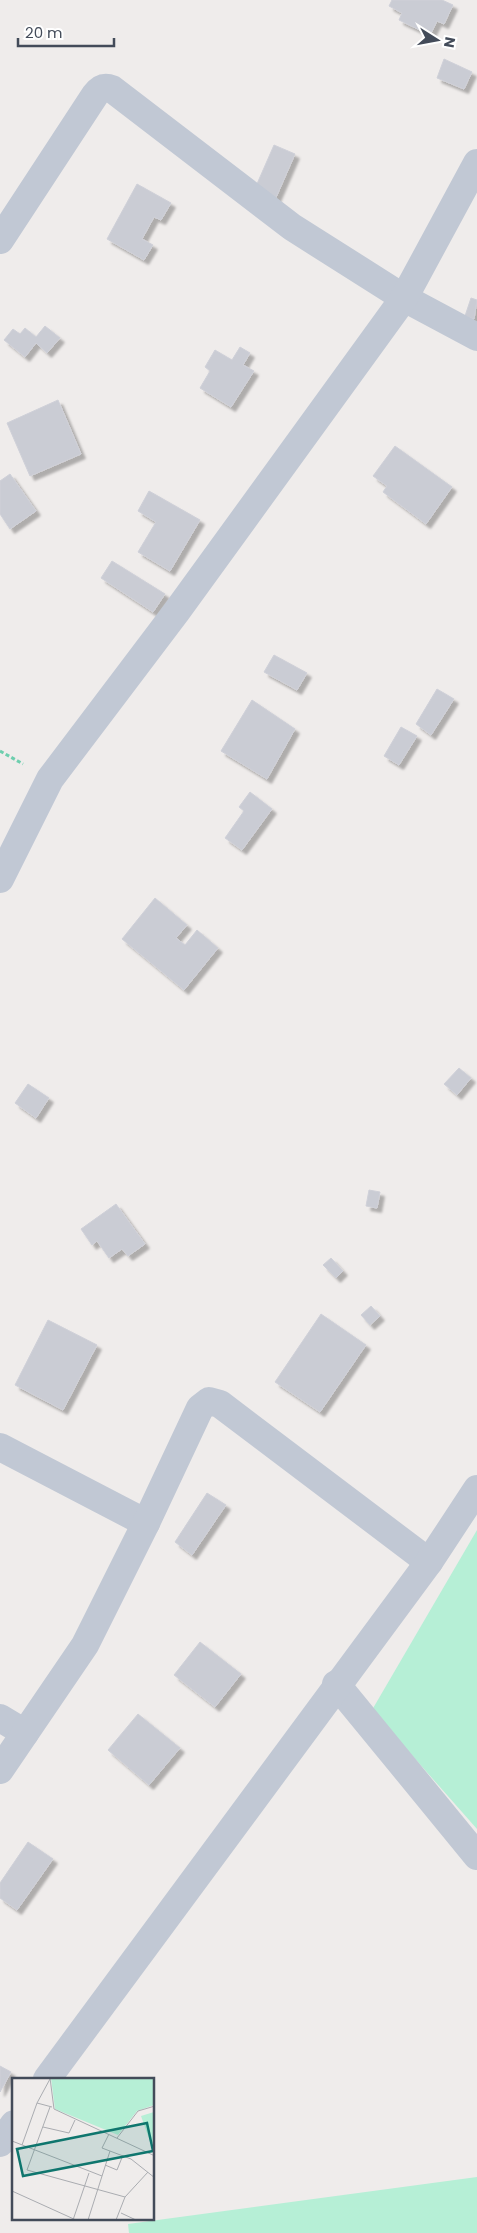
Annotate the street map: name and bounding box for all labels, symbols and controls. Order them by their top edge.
scale bar [18,15,114,47]
north arrow [412,15,462,65]
text: 20 m [25,22,63,43]
text: N [439,35,461,50]
inset map [12,2078,155,2220]

